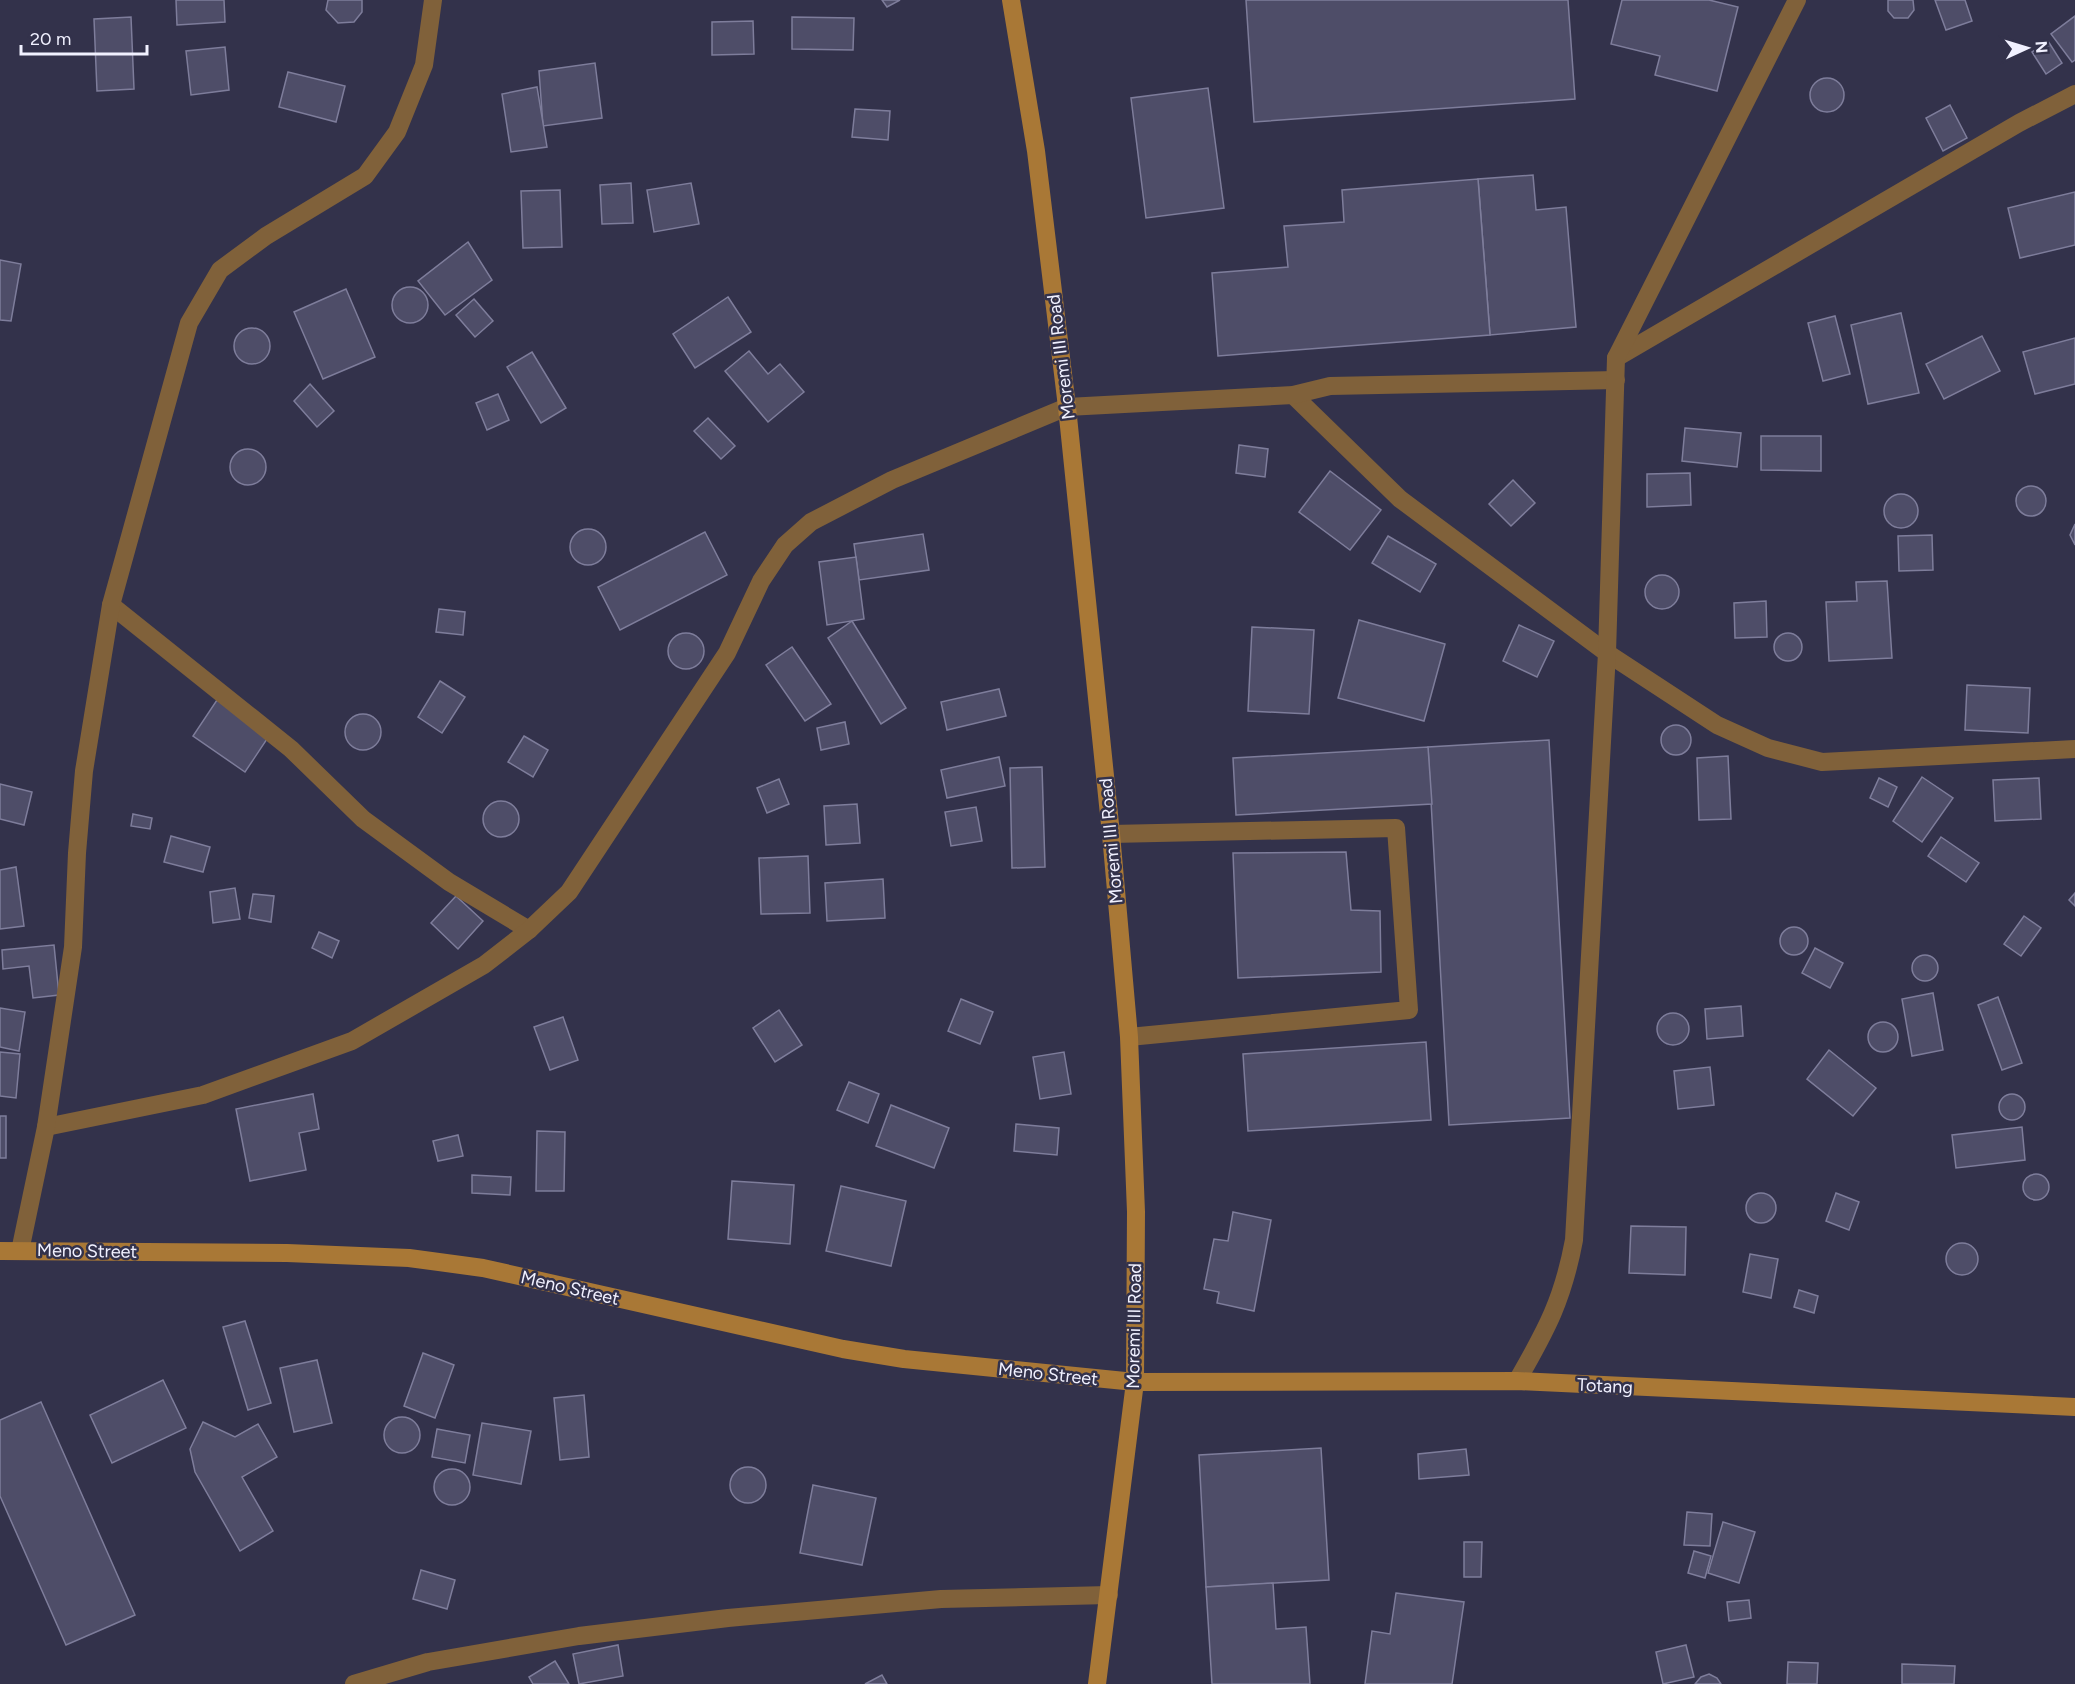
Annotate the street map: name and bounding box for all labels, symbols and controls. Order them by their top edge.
scale bar [21,18,147,56]
north arrow [1997,18,2057,78]
text: 20 m [30,28,71,50]
text: N [2032,40,2051,54]
street label: Moremi III Road [1042,293,1080,421]
street label: Moremi III Road [1095,777,1127,905]
street label: Meno Street [37,1239,138,1263]
street label: Moremi III Road [1122,1263,1146,1389]
street label: Meno Street [519,1266,622,1310]
street label: Meno Street [997,1358,1099,1390]
street label: Totang [1577,1374,1633,1398]

